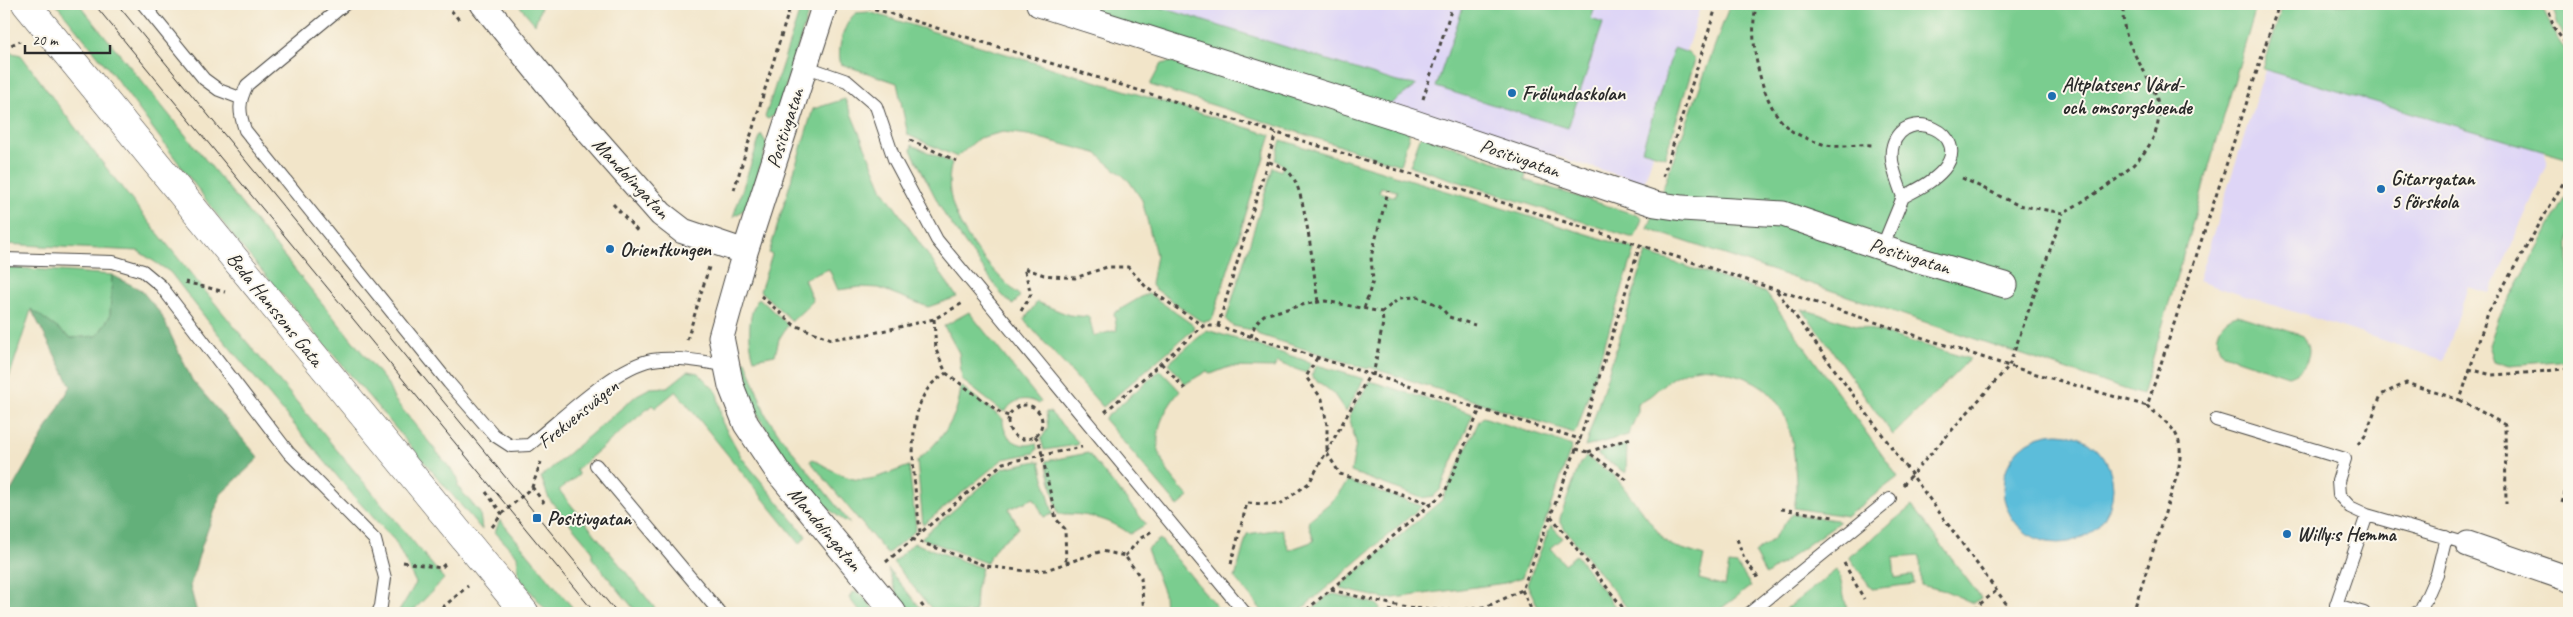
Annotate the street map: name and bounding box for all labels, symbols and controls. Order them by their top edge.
scale bar [25,22,110,54]
text: 20 m [32,31,59,50]
place label: Altplatsens Vård- och omsorgsboende [2062,72,2193,120]
place label: Frölundaskolan [1522,81,1626,106]
street label: Positivgatan [760,84,810,171]
marker: Frölundaskolan [1506,87,1518,99]
marker: Altplatsens Vård- och omsorgsboende [2046,90,2058,102]
street label: Mandolingatan [587,132,676,225]
street label: Positivgatan [1477,133,1564,184]
place label: Gitarrgatan 5 förskola [2391,166,2476,214]
marker: Gitarrgatan 5 förskola [2375,183,2387,195]
street label: Positivgatan [1867,232,1954,280]
place label: Orientkungen [620,237,712,262]
marker: Orientkungen [604,243,616,255]
street label: Beda Hanssons Gata [221,247,330,373]
street label: Frekvensvägen [533,373,624,454]
street label: Mandolingatan [782,482,868,577]
place label: Positivgatan [547,506,633,531]
marker: Positivgatan [531,512,543,524]
place label: Willy:s Hemma [2297,522,2397,547]
marker: Willy:s Hemma [2281,528,2293,540]

